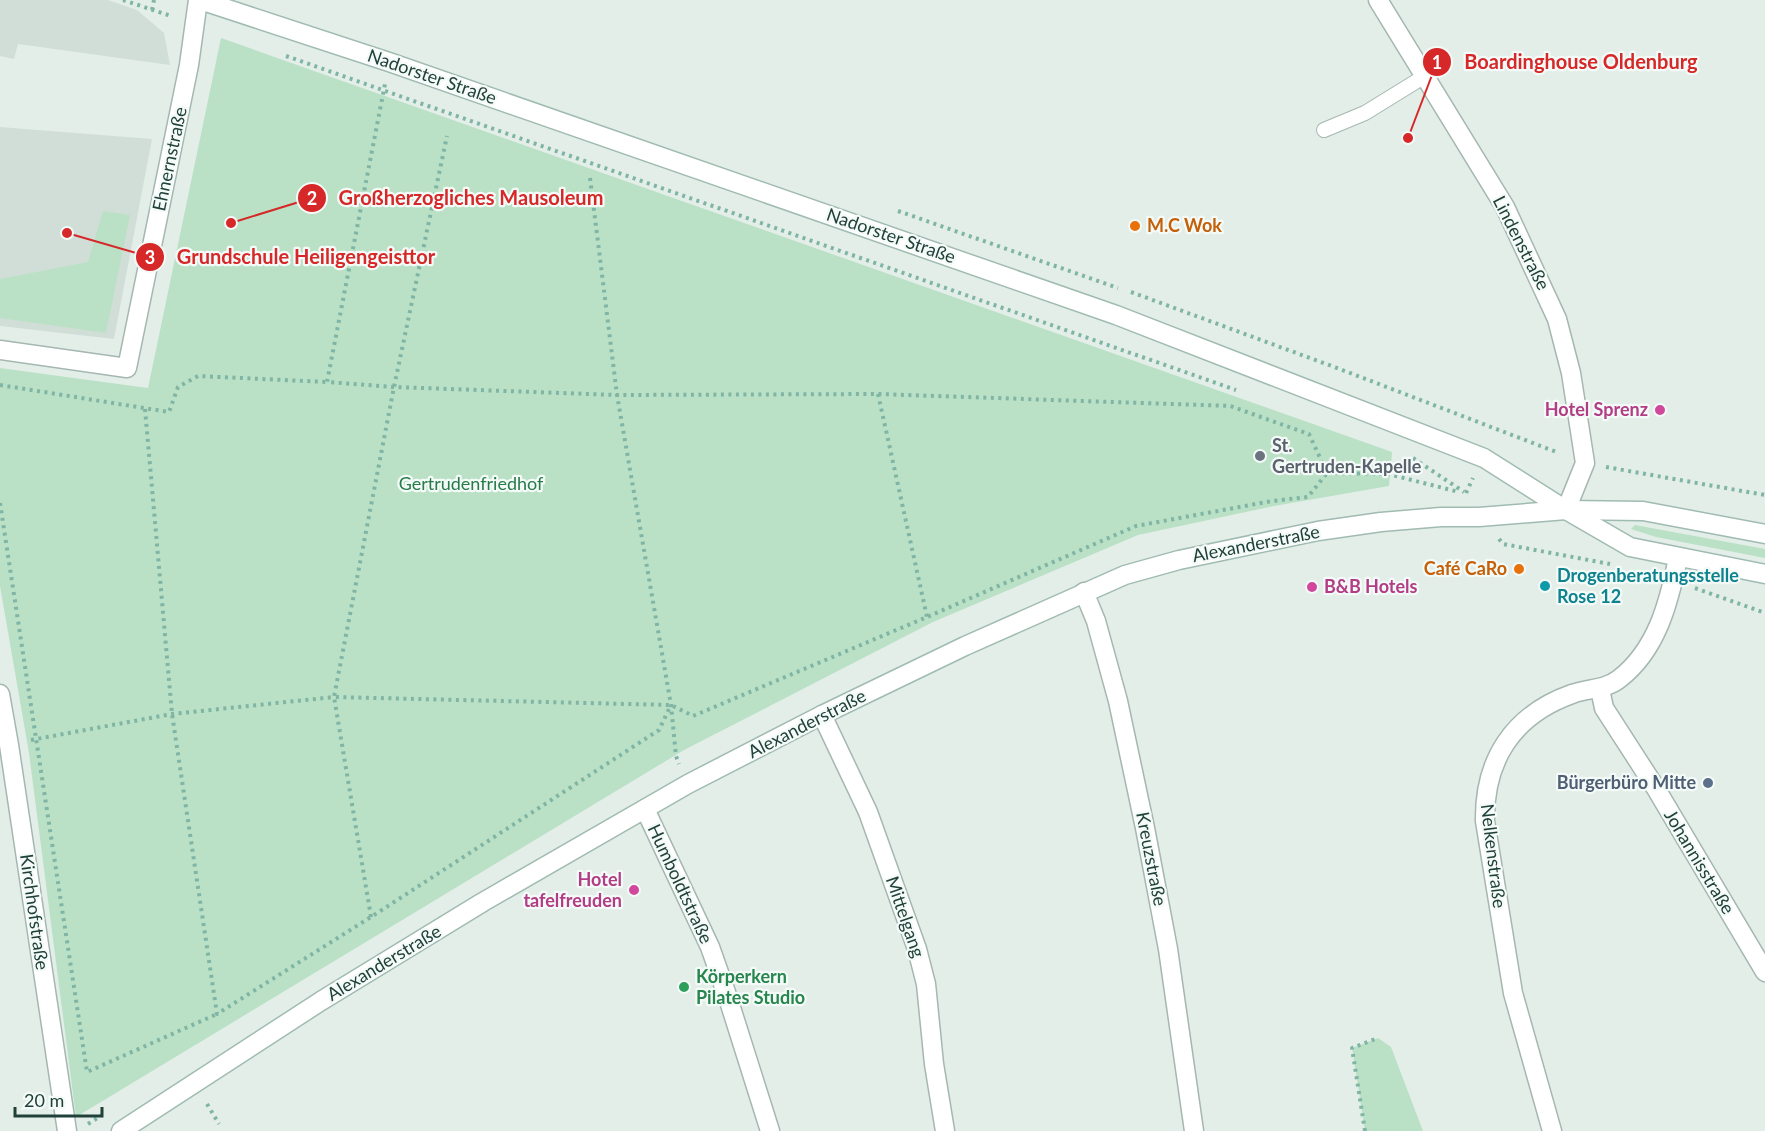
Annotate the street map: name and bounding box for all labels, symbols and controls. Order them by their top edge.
callout: Boardinghouse Oldenburg [1422,43,1710,81]
street label: Nadorster Straße [365,44,500,108]
text: Boardinghouse Oldenburg [1464,49,1698,73]
text: 1 [1432,51,1442,73]
street label: Ehnernstraße [147,105,191,213]
callout: Großherzogliches Mausoleum [297,179,615,217]
text: Großherzogliches Mausoleum [339,185,603,209]
text: 2 [307,187,317,209]
street label: Lindenstraße [1489,192,1555,293]
street label: Nadorster Straße [824,203,959,267]
place label: M.C Wok [1147,214,1222,236]
marker: M.C Wok [1128,219,1142,233]
callout: Grundschule Heiligengeisttor [135,238,447,276]
text: Grundschule Heiligengeisttor [177,244,436,268]
text: 3 [145,246,155,268]
place label: Hotel Sprenz [1545,398,1648,420]
marker: Hotel Sprenz [1653,403,1667,417]
place label: St. Gertruden-Kapelle [1272,434,1422,477]
marker: St. Gertruden-Kapelle [1253,449,1267,463]
park label: Gertrudenfriedhof [399,472,544,494]
street label: Alexanderstraße [1190,520,1321,566]
place label: Café CaRo [1424,557,1507,579]
marker: Café CaRo [1512,562,1526,576]
place label: Drogenberatungsstelle Rose 12 [1557,564,1739,607]
place label: B&B Hotels [1324,575,1418,597]
marker: Drogenberatungsstelle Rose 12 [1538,579,1552,593]
marker: B&B Hotels [1305,580,1319,594]
street label: Alexanderstraße [744,684,869,762]
place label: Bürgerbüro Mitte [1557,771,1696,793]
marker: Bürgerbüro Mitte [1701,776,1715,790]
street label: Nelkenstraße [1477,802,1511,909]
street label: Johannisstraße [1660,805,1740,918]
street label: Kreuzstraße [1132,810,1172,908]
street label: Humboldtstraße [644,820,718,947]
street label: Kirchhofstraße [16,852,54,971]
place label: Hotel tafelfreuden [523,868,622,911]
street label: Mittelgang [882,873,930,960]
marker: Hotel tafelfreuden [627,883,641,897]
street label: Alexanderstraße [322,919,445,1005]
place label: Körperkern Pilates Studio [696,965,805,1008]
marker: Körperkern Pilates Studio [677,980,691,994]
scale bar [15,1080,102,1118]
text: 20 m [24,1089,64,1111]

